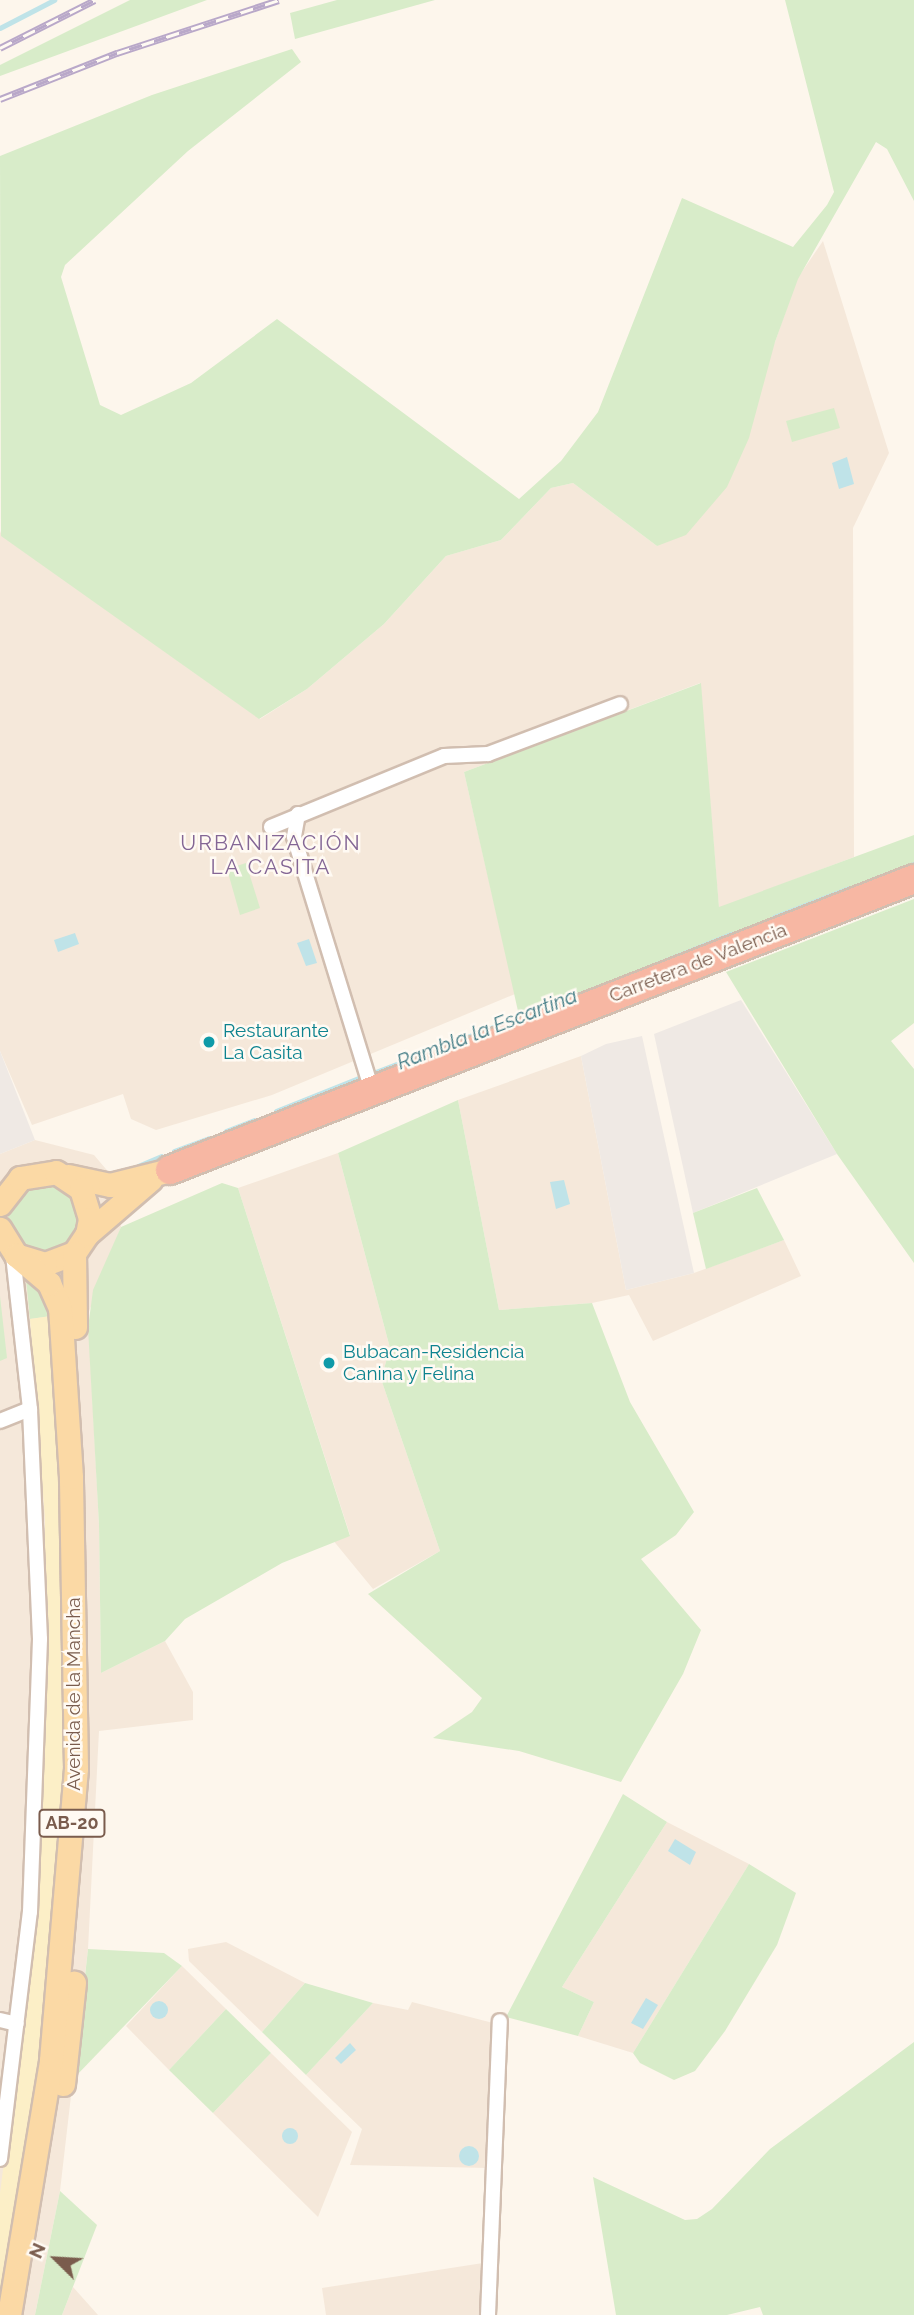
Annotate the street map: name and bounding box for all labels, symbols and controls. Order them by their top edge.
district label: URBANIZACIÓN LA CASITA [182,830,360,880]
street label: Carretera de Valencia [606,918,790,1008]
water label: Rambla la Escartina [393,983,581,1075]
place label: Restaurante La Casita [223,1020,329,1064]
marker: Restaurante La Casita [201,1034,217,1050]
place label: Bubacan-Residencia Canina y Felina [343,1341,524,1385]
marker: Bubacan-Residencia Canina y Felina [321,1355,337,1371]
street label: Avenida de la Mancha [63,1597,85,1791]
road number: AB-20 [37,1809,107,1838]
north arrow [21,2224,91,2294]
text: N [24,2239,50,2262]

